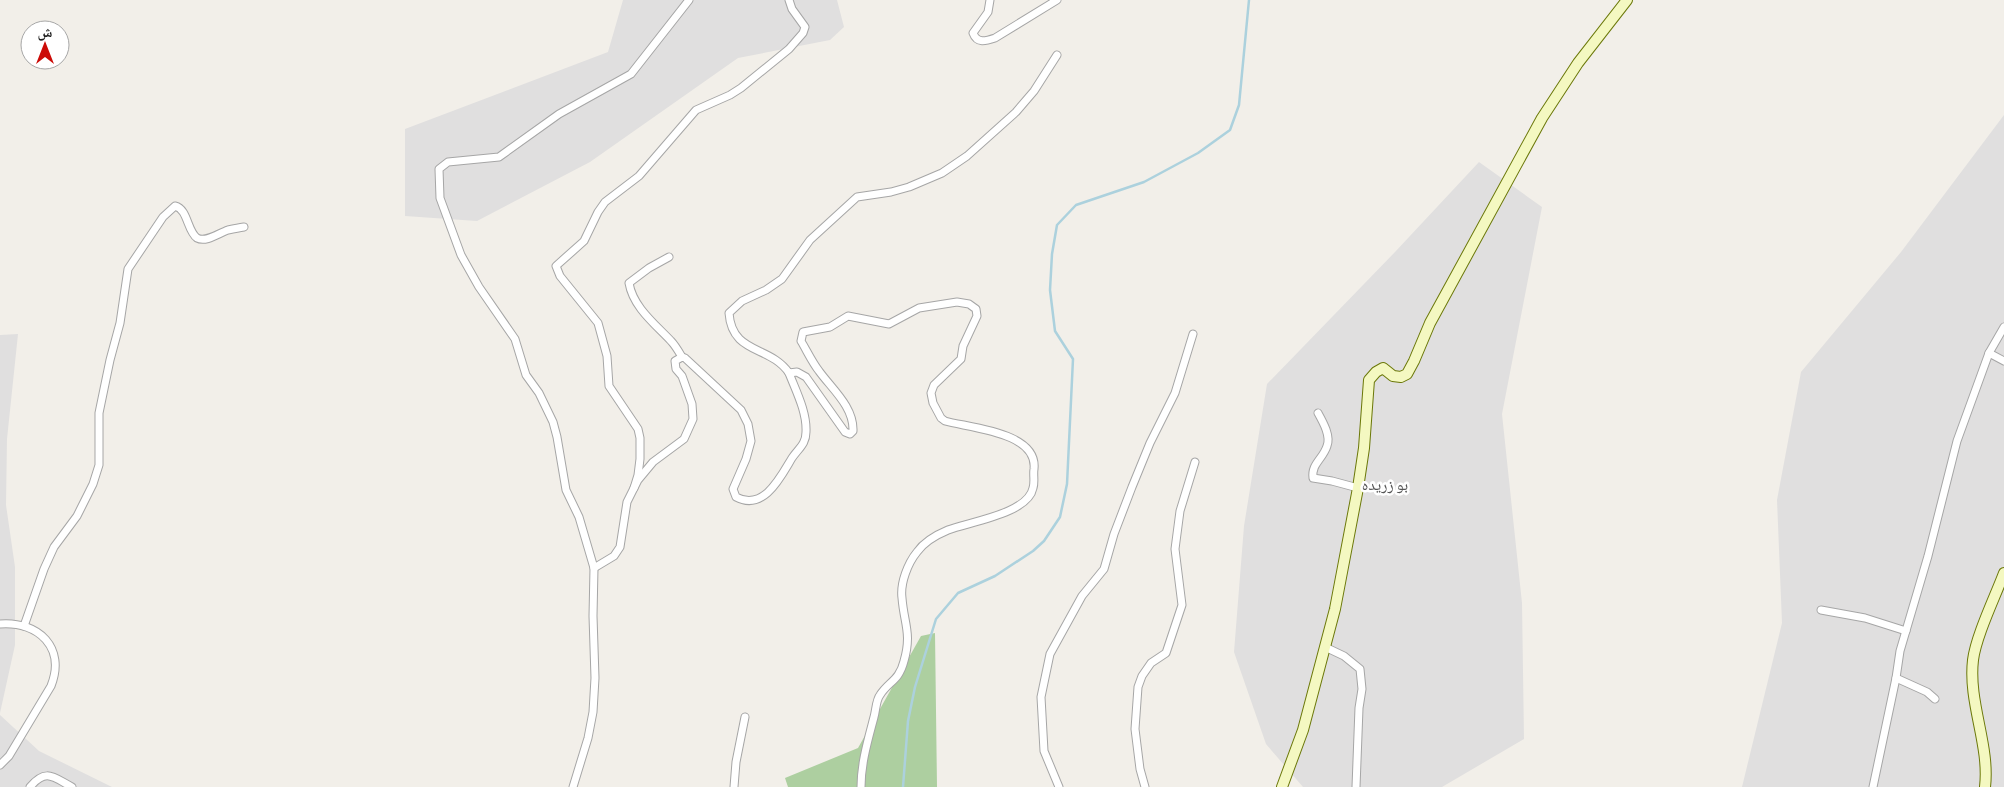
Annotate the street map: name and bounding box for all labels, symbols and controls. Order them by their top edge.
north arrow [20,20,70,70]
text: ش [38,26,53,41]
district label: بو زريده [1362,477,1408,494]

